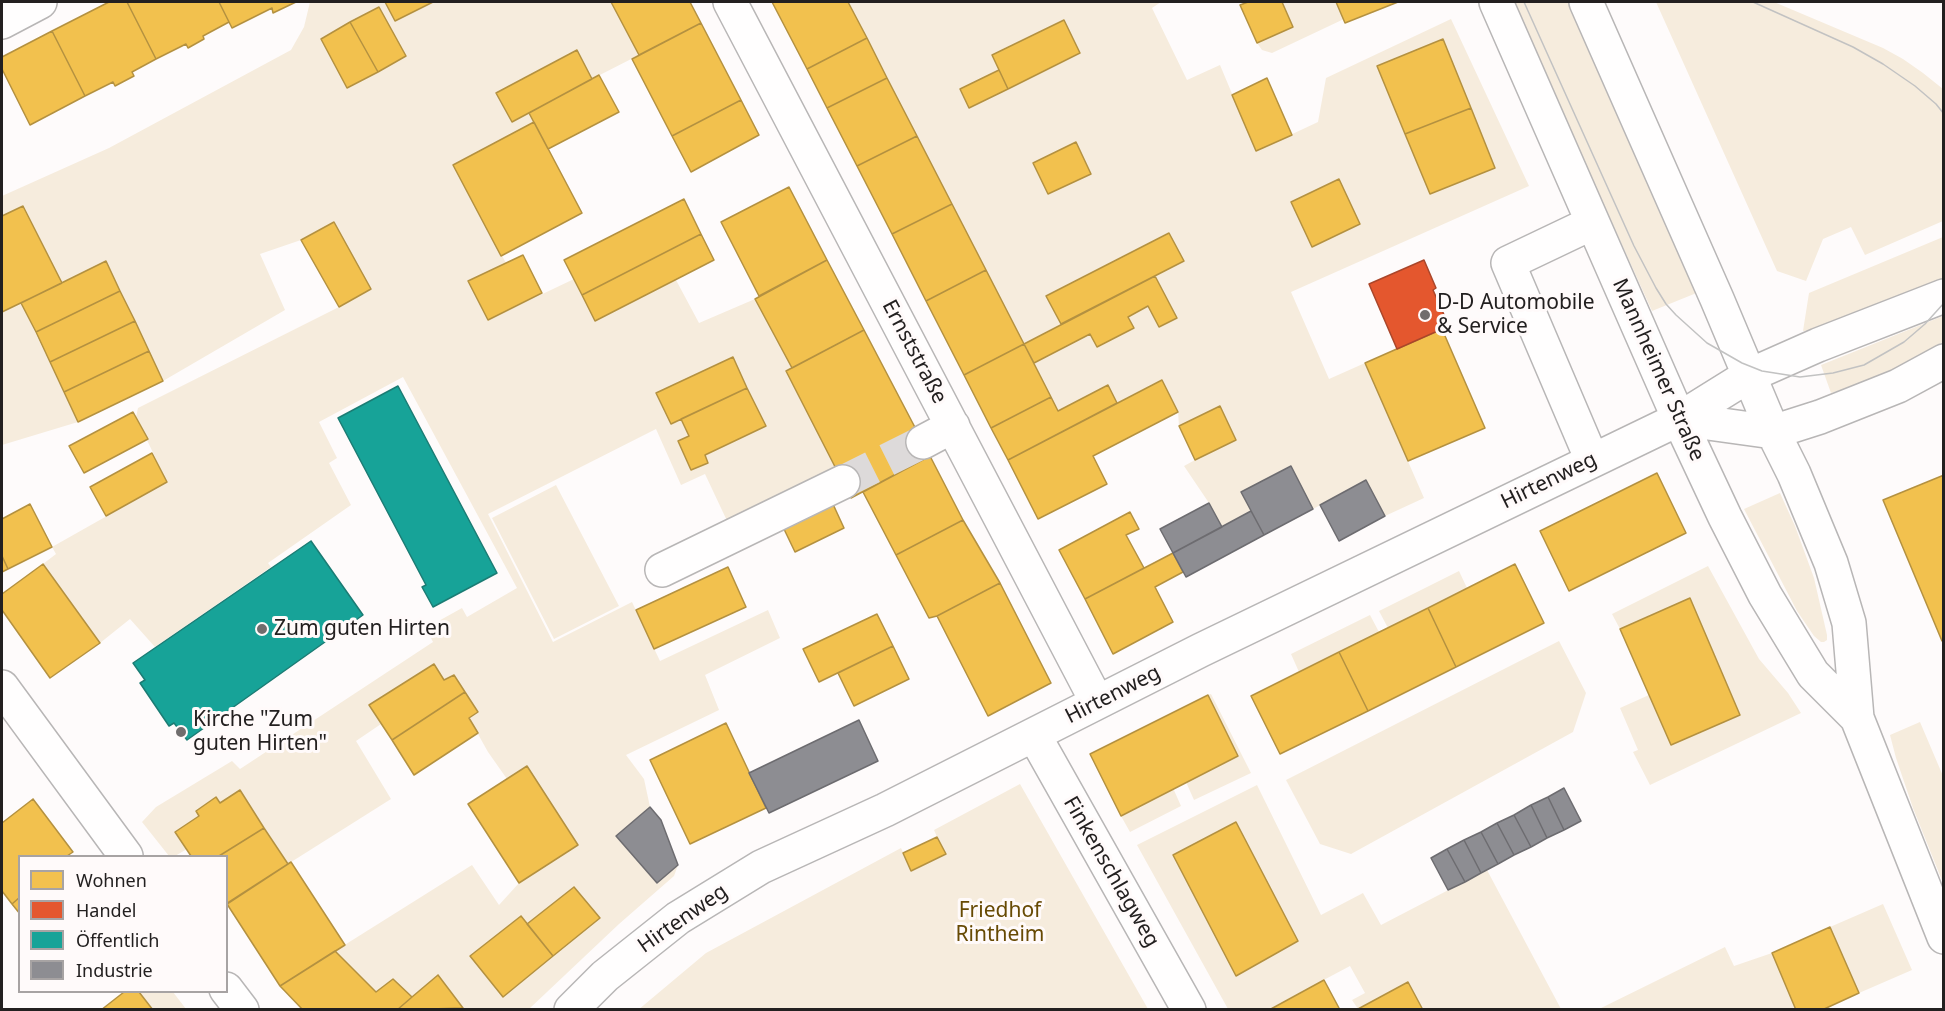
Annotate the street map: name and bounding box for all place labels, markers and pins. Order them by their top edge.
place label: D-D Automobile & Service [1437,290,1594,340]
marker: D-D Automobile & Service [1418,308,1432,322]
place label: Zum guten Hirten [274,616,450,642]
marker: Zum guten Hirten [255,622,269,636]
place label: Kirche "Zum guten Hirten" [193,707,327,757]
marker: Kirche "Zum guten Hirten" [174,725,188,739]

